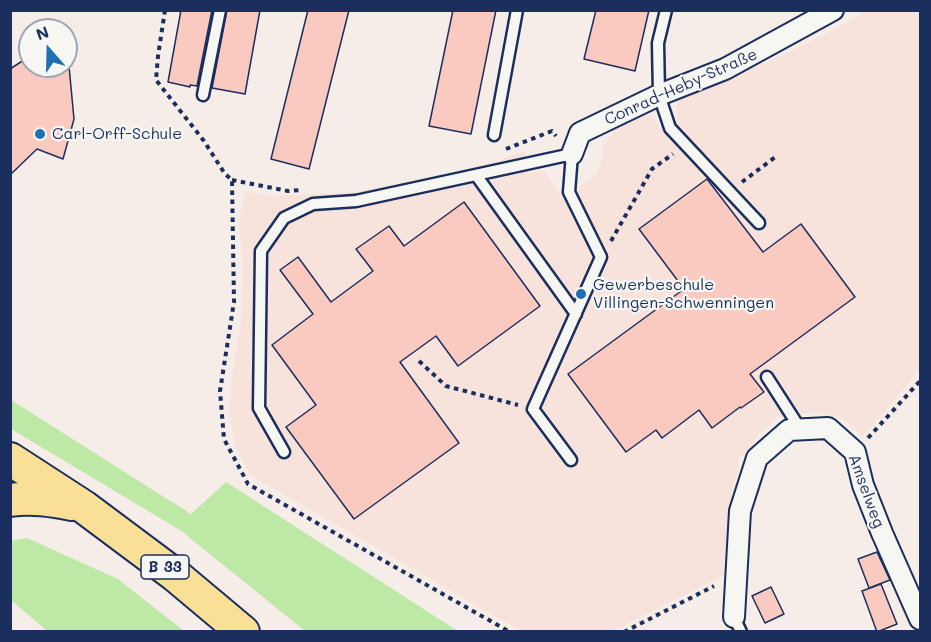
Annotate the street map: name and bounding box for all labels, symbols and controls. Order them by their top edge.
north arrow [18,18,78,78]
text: N [33,21,52,44]
street label: Conrad-Heby-Straße [602,45,760,129]
place label: Carl-Orff-Schule [52,124,182,144]
marker: Carl-Orff-Schule [33,127,47,141]
place label: Gewerbeschule Villingen-Schwenningen [593,275,774,313]
marker: Gewerbeschule Villingen-Schwenningen [574,287,588,301]
street label: Amselweg [844,451,888,531]
road number: B 33 [141,555,189,579]

